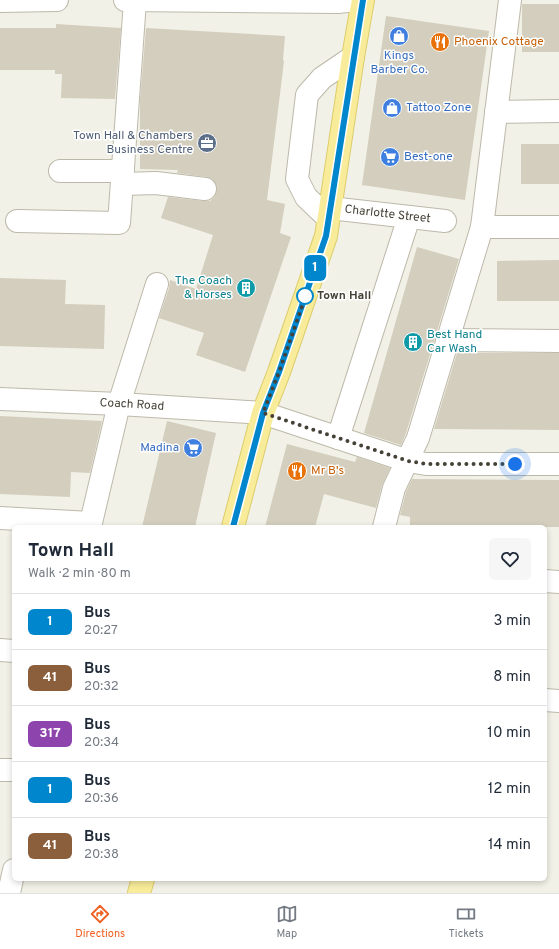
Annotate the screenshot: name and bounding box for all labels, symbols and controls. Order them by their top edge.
shop icon: Kings Barber Co. [388,25,410,47]
restaurant icon: Phoenix Cottage [429,31,451,53]
place label: Phoenix Cottage [454,34,544,50]
place label: Kings Barber Co. [370,48,428,78]
shop icon: Tattoo Zone [381,97,403,119]
place label: Tattoo Zone [406,100,471,116]
place label: Town Hall & Chambers Business Centre [73,128,193,158]
office icon: Town Hall & Chambers Business Centre [196,132,218,154]
supermarket icon: Best-one [379,146,401,168]
place label: Best-one [404,149,453,165]
street label: Charlotte Street [344,202,432,227]
line badge: 1 [302,255,328,281]
text: 1 [312,259,318,276]
place label: The Coach & Horses [175,273,232,303]
building icon: The Coach & Horses [235,277,257,299]
marker: Town Hall [296,287,314,305]
place label: Town Hall [317,288,371,304]
place label: Best Hand Car Wash [427,327,482,357]
building icon: Best Hand Car Wash [402,331,424,353]
street label: Coach Road [99,395,165,415]
supermarket icon: Madina [182,437,204,459]
place label: Madina [140,440,179,456]
your location [505,454,525,474]
restaurant icon: Mr B's [286,460,308,482]
place label: Mr B's [311,463,344,479]
button: heart [489,538,531,580]
text: Town Hall [28,539,114,563]
text: Walk · 2 min · 80 m [28,566,131,582]
text: Bus [84,604,111,623]
text: 3 min [493,612,531,631]
text: 1 [47,613,53,630]
text: 20:27 [84,623,118,639]
text: Bus [84,660,111,679]
text: 8 min [493,668,531,687]
text: 41 [43,669,57,686]
text: 20:32 [84,679,119,695]
text: Bus [84,716,111,735]
text: 10 min [487,724,531,743]
text: 317 [39,725,61,742]
text: 20:34 [84,735,119,751]
text: Bus [84,772,111,791]
text: 12 min [488,780,531,799]
text: 1 [47,781,53,798]
text: 20:36 [84,791,119,807]
text: Bus [84,828,111,847]
text: 14 min [488,836,531,855]
text: 41 [43,837,57,854]
text: 20:38 [84,847,119,863]
tab: Directions [75,903,125,941]
tab: Map [276,903,298,941]
tab: Tickets [448,903,484,941]

